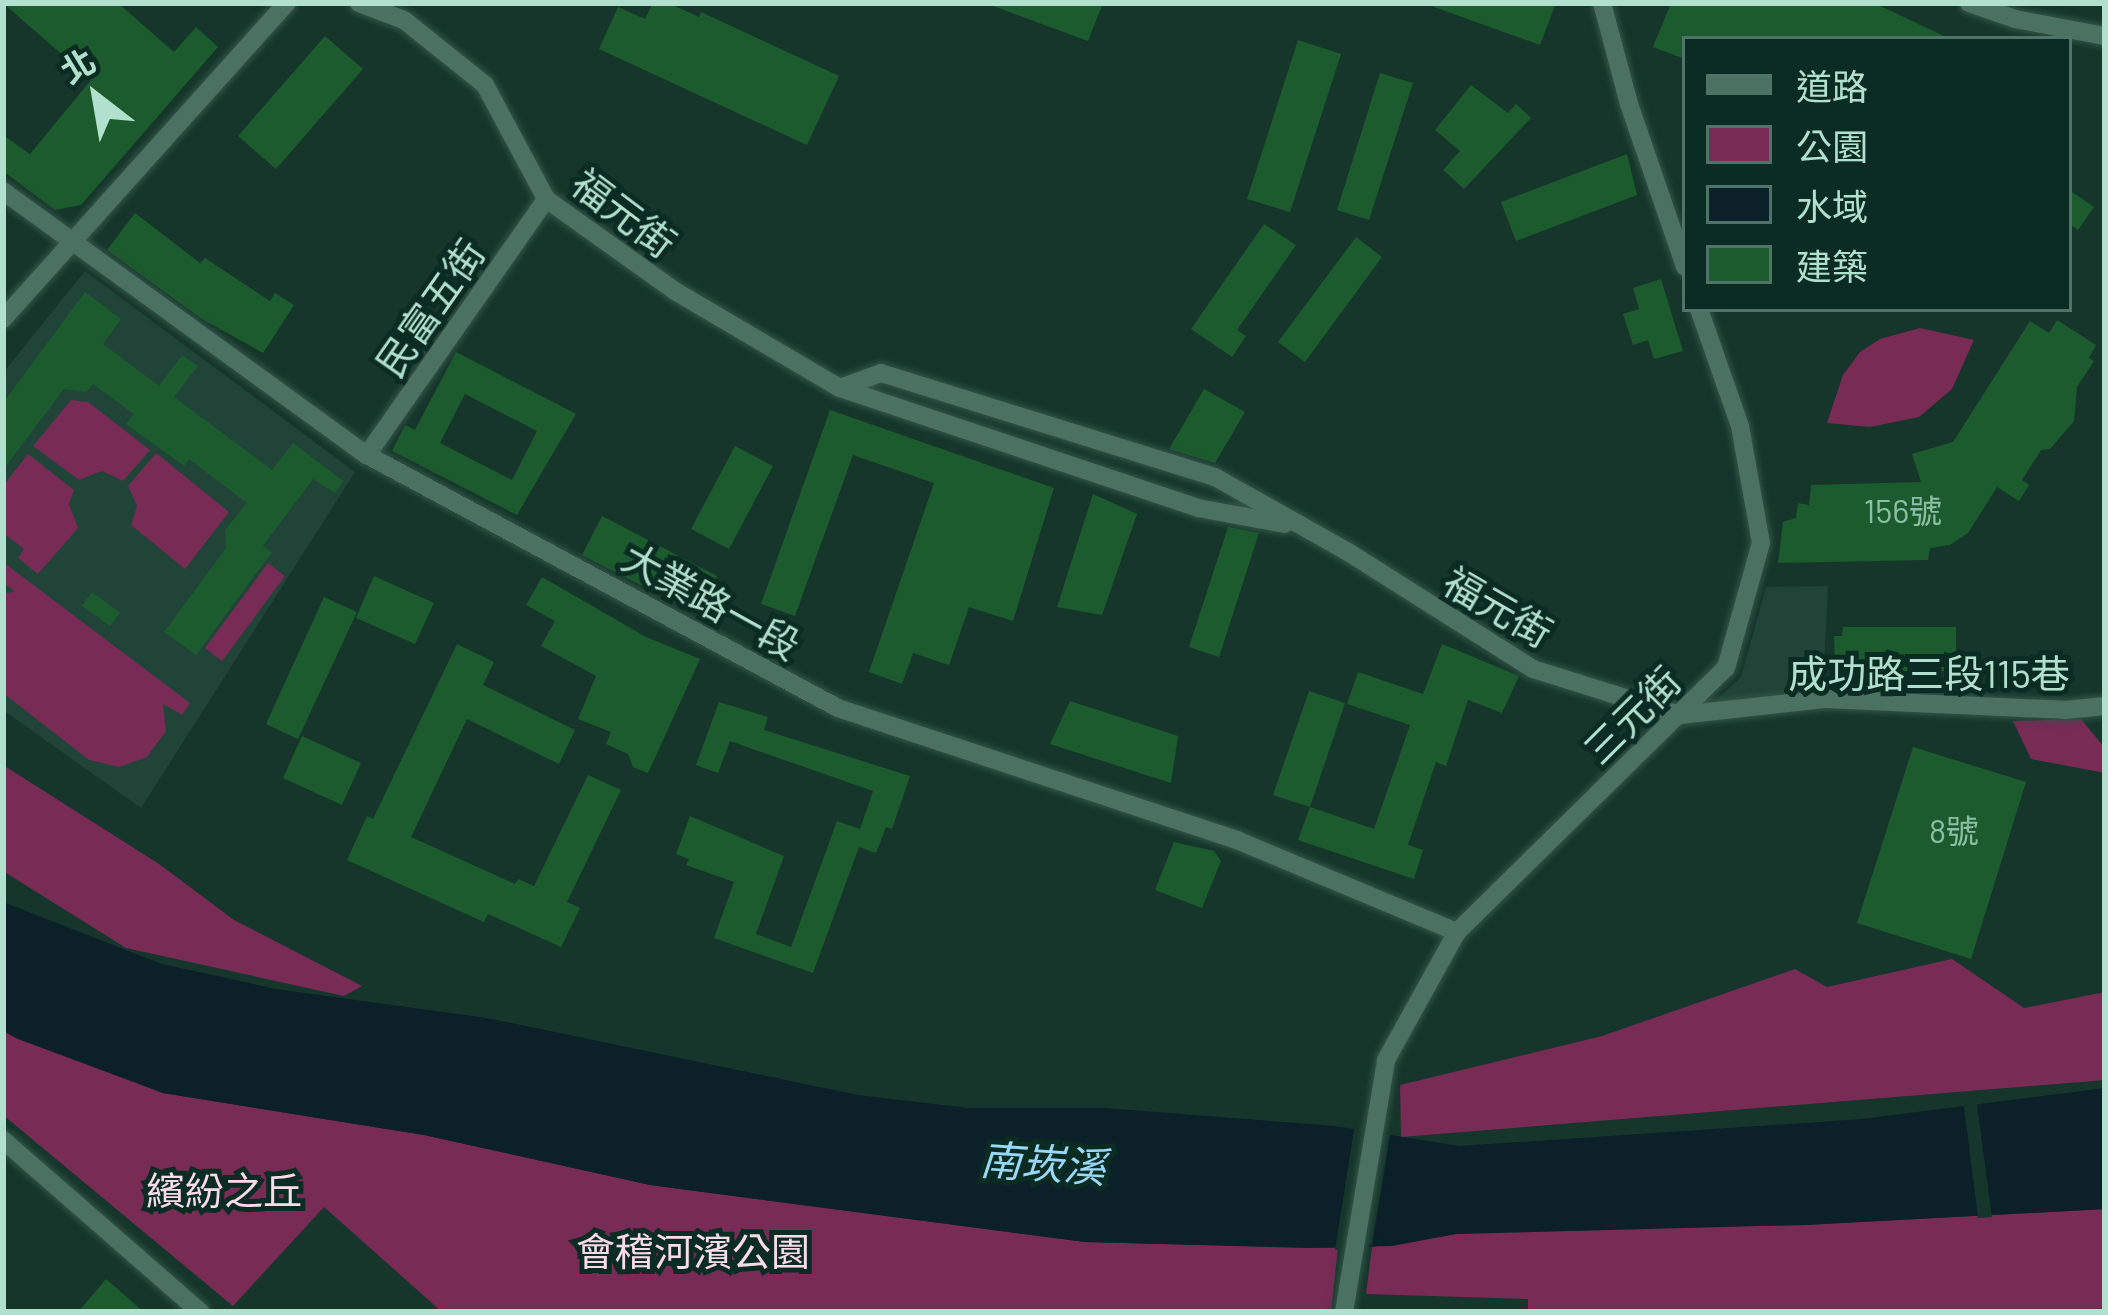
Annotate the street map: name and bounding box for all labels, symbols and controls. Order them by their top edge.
north arrow [36,36,156,156]
legend [1682,36,2072,312]
text: 北 [53,40,102,91]
text: 道路 [1796,64,1868,107]
text: 公園 [1796,124,1868,167]
street label: 福元街 [563,159,685,267]
text: 水域 [1796,184,1868,227]
street label: 民富五街 [366,231,494,385]
text: 建築 [1796,244,1868,287]
house number: 156號 [1864,491,1942,531]
street label: 大業路一段 [614,533,808,669]
street label: 福元街 [1436,557,1560,657]
street label: 成功路三段115巷 [1788,650,2070,696]
street label: 三元街 [1574,657,1690,773]
house number: 8號 [1929,811,1979,851]
water label: 南崁溪 [978,1132,1108,1192]
park label: 繽紛之丘 [146,1167,302,1213]
park label: 會稽河濱公園 [576,1228,810,1274]

